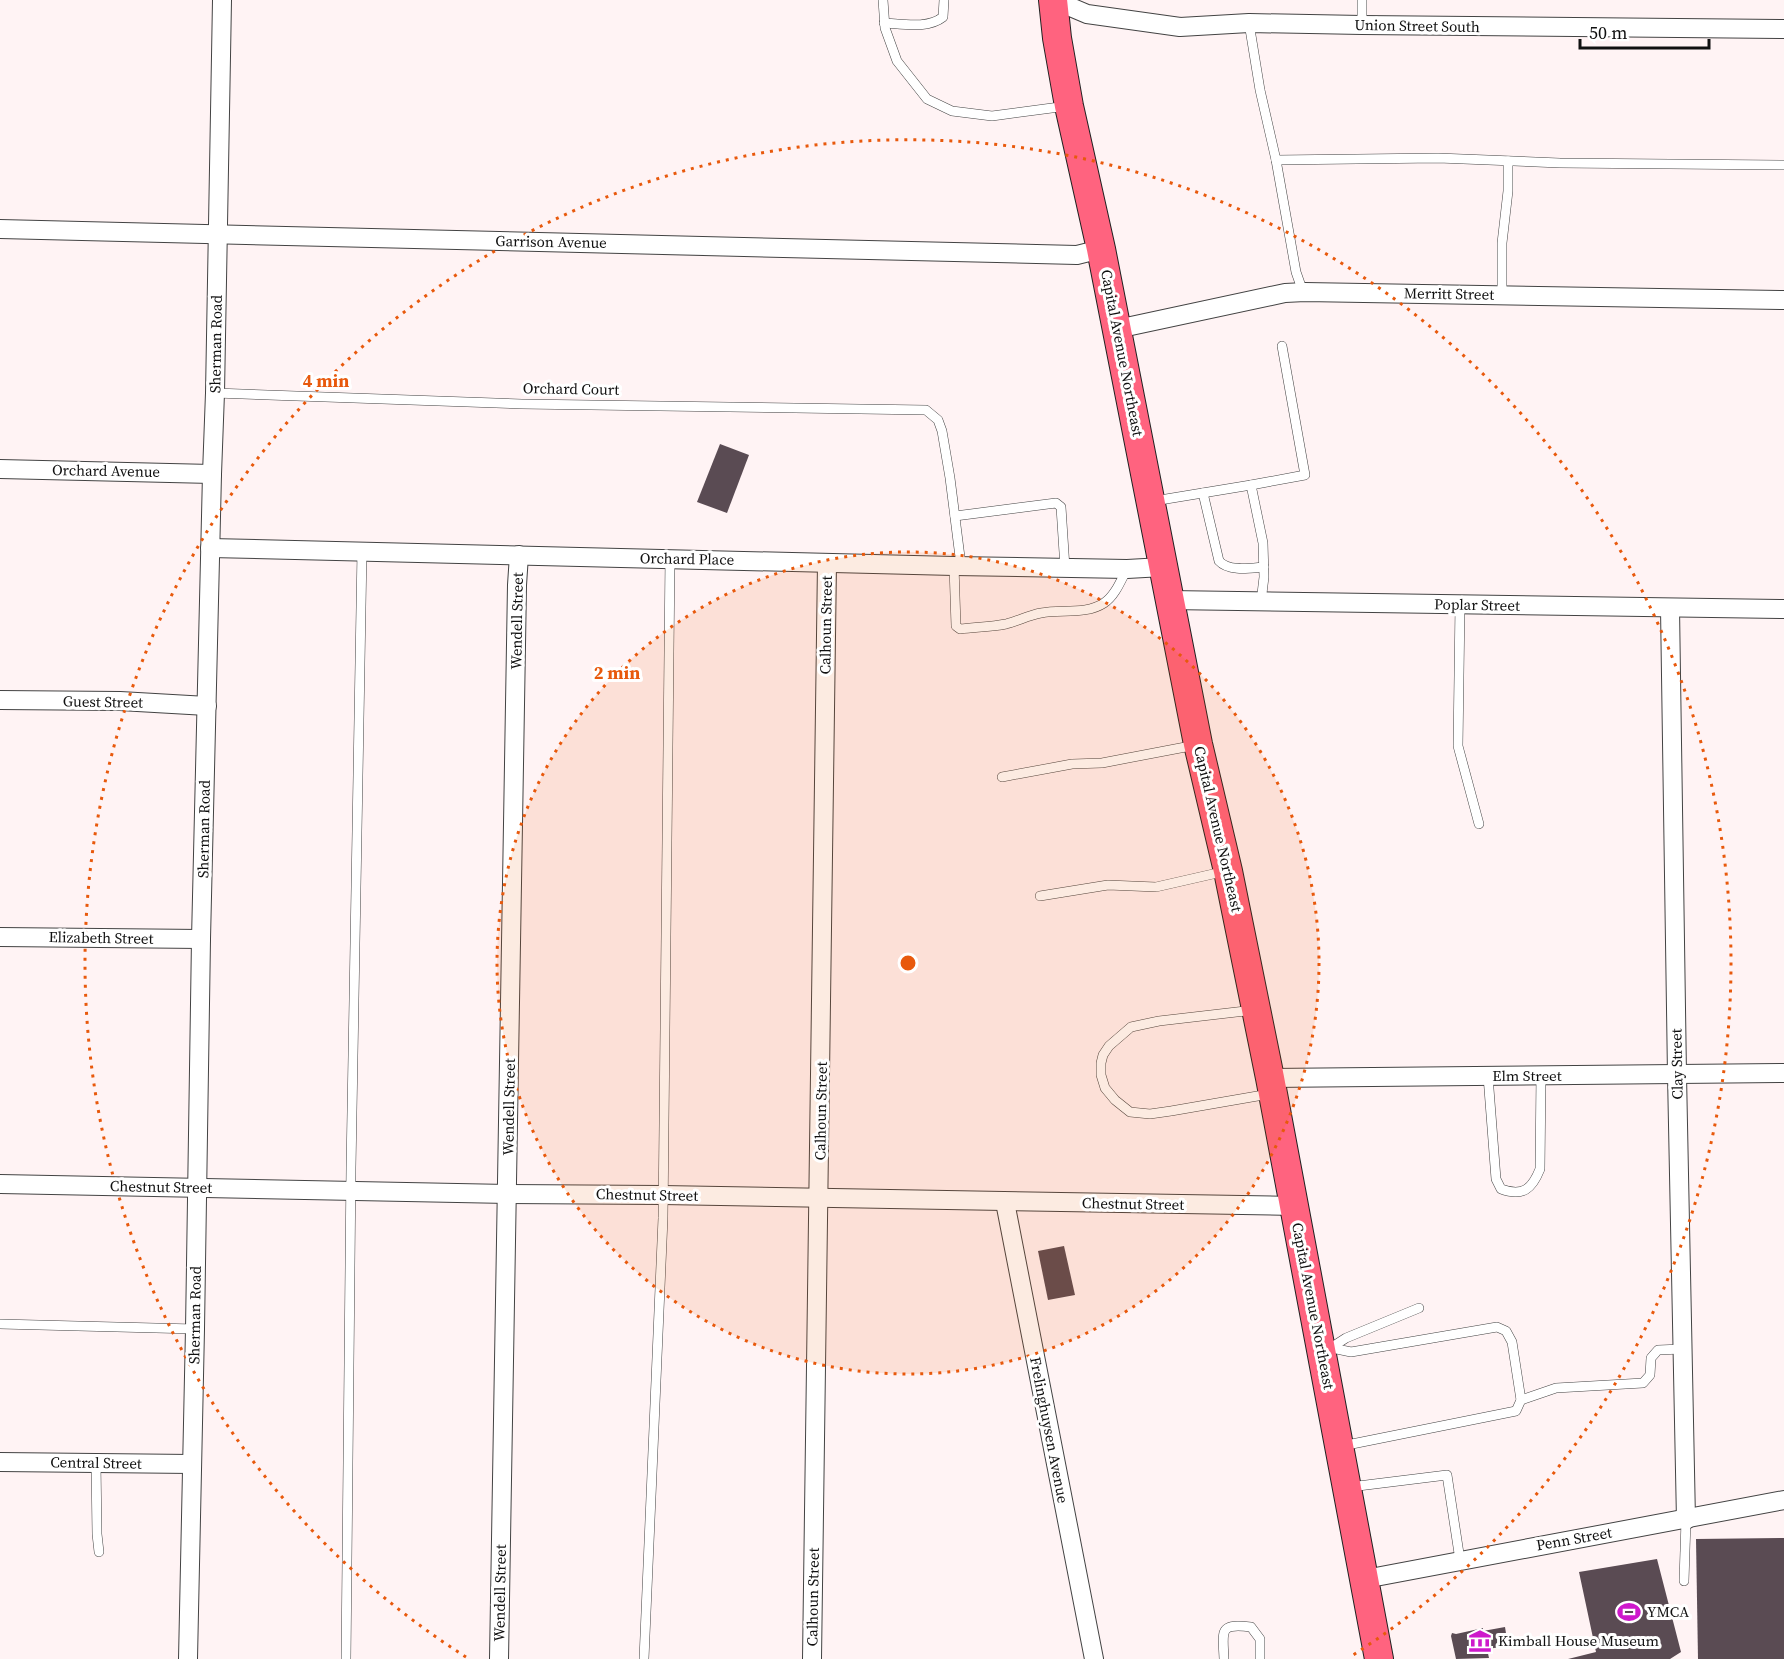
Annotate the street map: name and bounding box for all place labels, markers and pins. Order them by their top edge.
centre of rings [898,953,918,973]
sports icon: YMCA [1616,1599,1642,1625]
place label: YMCA [1647,1601,1689,1622]
museum icon: Kimball House Museum [1467,1628,1493,1654]
place label: Kimball House Museum [1498,1630,1660,1651]

